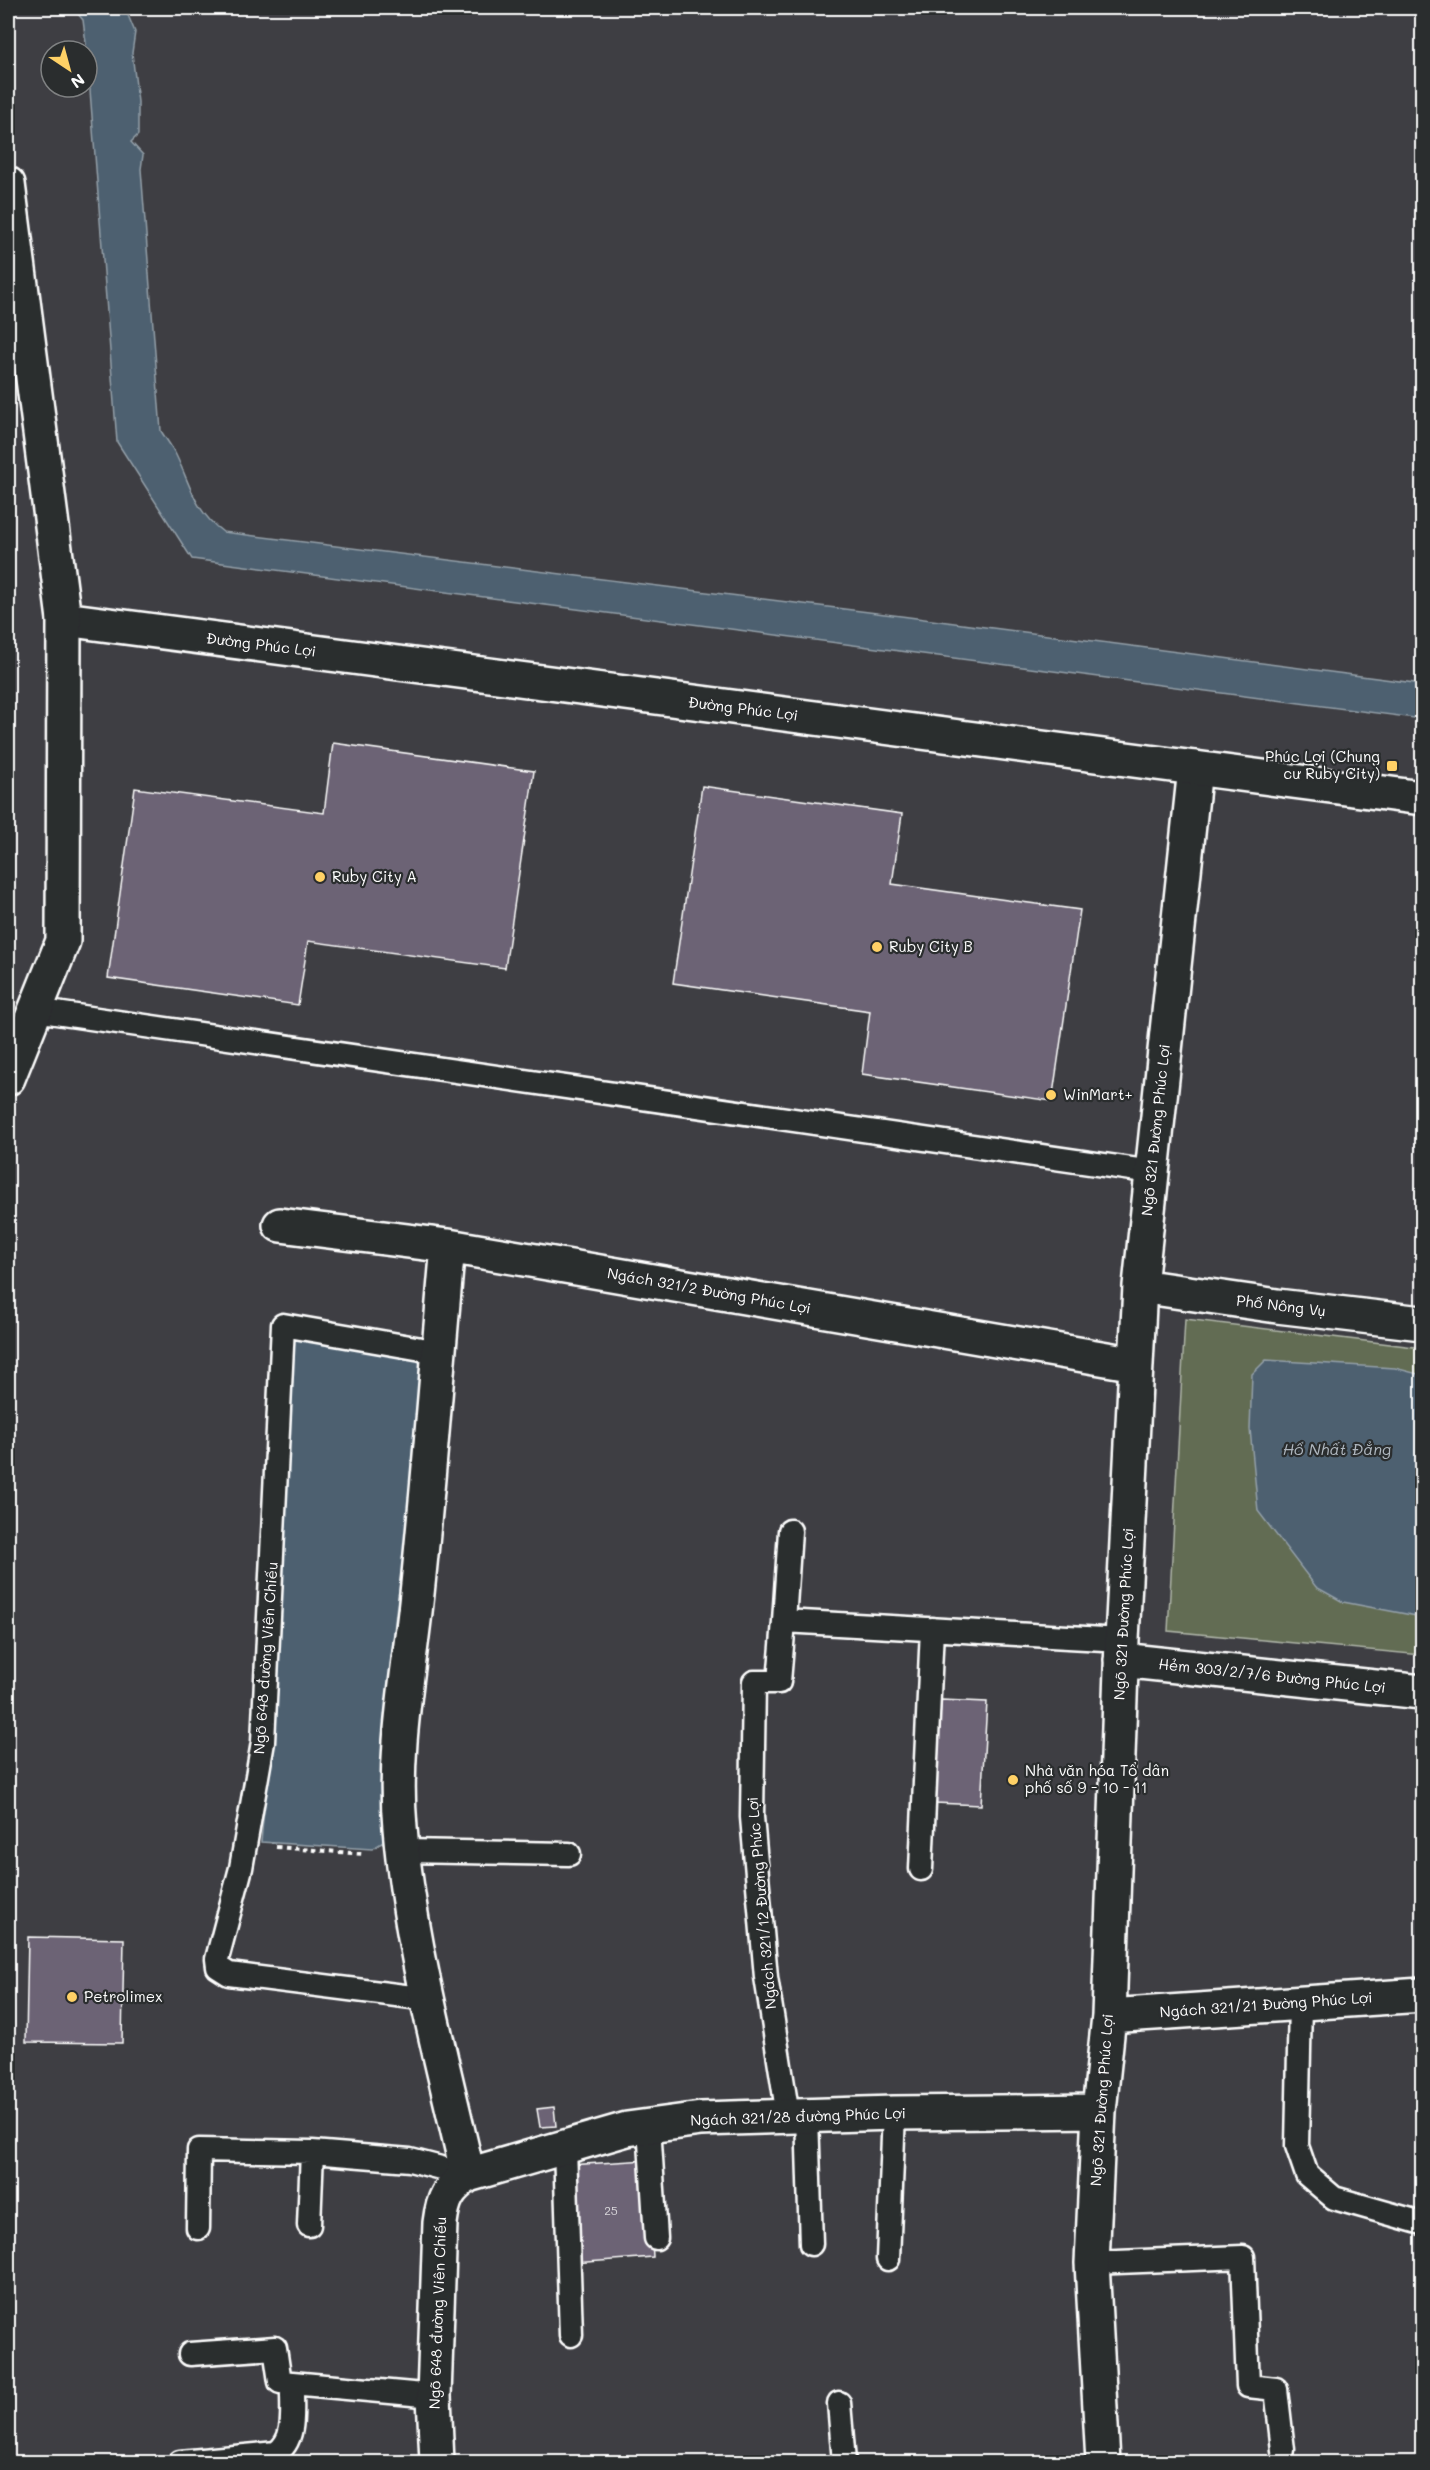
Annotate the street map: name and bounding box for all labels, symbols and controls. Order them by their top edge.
north arrow [39,39,99,99]
text: N [67,69,89,94]
street label: Đường Phúc Lợi [205,627,317,661]
street label: Đường Phúc Lợi [687,691,799,725]
place label: Phúc Lợi (Chung cư Ruby City) [1265,746,1380,783]
marker: Phúc Lợi (Chung cư Ruby City) [1385,759,1399,773]
place label: Ruby City A [332,866,417,886]
marker: Ruby City A [313,870,327,884]
place label: Ruby City B [889,936,973,956]
marker: Ruby City B [870,940,884,954]
street label: Ngõ 321 Đường Phúc Lợi [1136,1043,1174,1217]
place label: WinMart+ [1063,1084,1133,1104]
marker: WinMart+ [1044,1088,1058,1102]
street label: Ngách 321/2 Đường Phúc Lợi [606,1262,813,1318]
street label: Phố Nông Vụ [1235,1290,1327,1320]
water label: Hồ Nhất Đẳng [1283,1438,1391,1459]
street label: Ngõ 321 Đường Phúc Lợi [1108,1527,1138,1701]
street label: Ngõ 648 đường Viên Chiếu [248,1561,282,1755]
street label: Hẻm 303/2/7/6 Đường Phúc Lợi [1158,1653,1387,1697]
place label: Nhà văn hóa Tổ dân phố số 9 - 10 - 11 [1025,1760,1169,1797]
marker: Nhà văn hóa Tổ dân phố số 9 - 10 - 11 [1006,1773,1020,1787]
street label: Ngách 321/12 Đường Phúc Lợi [742,1796,780,2010]
place label: Petrolimex [84,1986,163,2006]
street label: Ngách 321/21 Đường Phúc Lợi [1159,1987,1373,2021]
marker: Petrolimex [65,1990,79,2004]
street label: Ngõ 321 Đường Phúc Lợi [1085,2013,1117,2187]
street label: Ngách 321/28 đường Phúc Lợi [690,2102,906,2130]
house number: 25 [604,2202,618,2218]
street label: Ngõ 648 đường Viên Chiếu [424,2216,450,2410]

